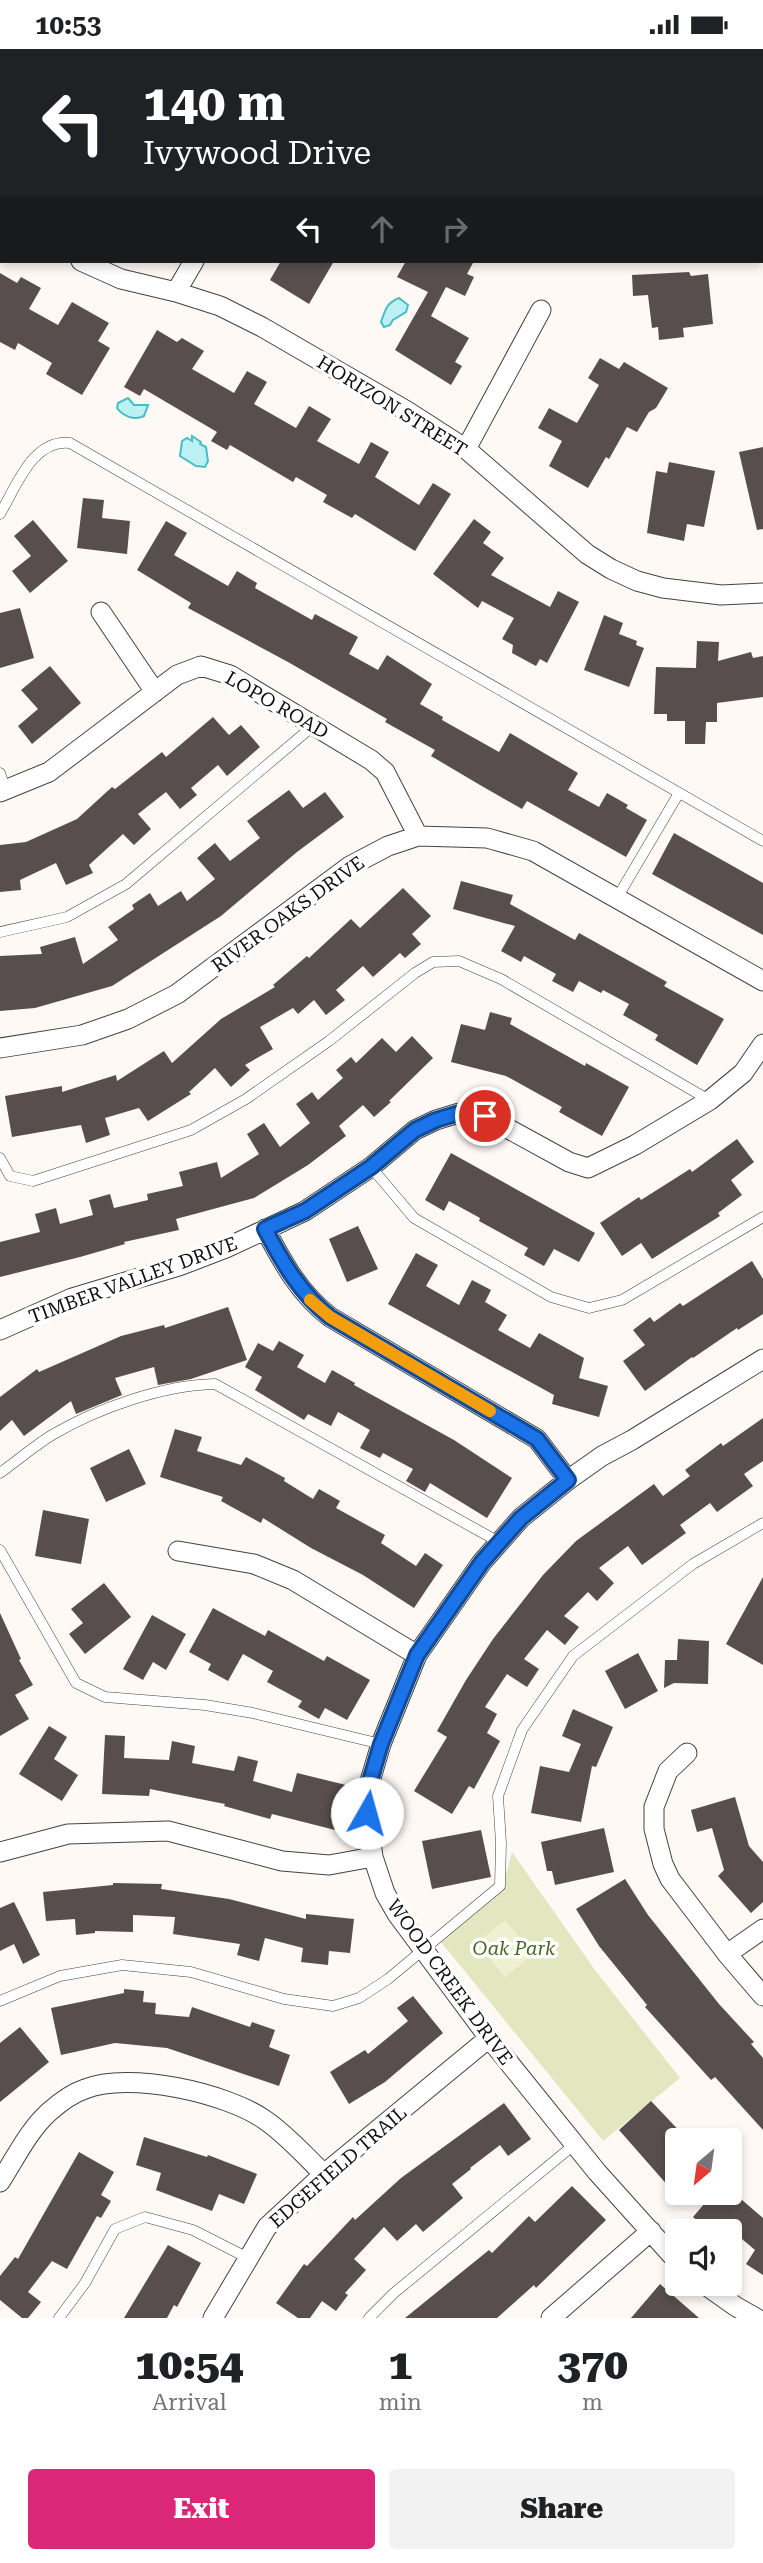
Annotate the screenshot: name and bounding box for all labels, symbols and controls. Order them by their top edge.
text: 10:53 [35,10,101,40]
text: 140 m [143,75,285,132]
icon: left [28,77,119,168]
text: Ivywood Drive [143,134,371,172]
icon: left [290,210,328,248]
icon: ahead [363,210,401,248]
icon: right [436,210,474,248]
street label: HORIZON STREET [313,351,471,461]
street label: LOPO ROAD [221,666,333,744]
street label: RIVER OAKS DRIVE [207,851,369,977]
pin [455,1086,515,1146]
icon: arrive [466,1097,504,1135]
street label: TIMBER VALLEY DRIVE [26,1232,240,1328]
position arrow [330,1776,404,1850]
street label: WOOD CREEK DRIVE [382,1895,518,2069]
park label: Oak Park [473,1937,556,1960]
street label: EDGEFIELD TRAIL [265,2101,411,2233]
north arrow [665,2128,742,2205]
map controls [665,2128,742,2296]
button: sound [665,2219,742,2296]
text: 10:54 [135,2340,243,2389]
text: 1 [388,2340,412,2389]
text: 370 [557,2340,628,2389]
text: Arrival [152,2389,227,2416]
text: min [379,2389,422,2416]
text: m [582,2389,603,2416]
button: Exit [28,2469,375,2549]
button: Share [389,2469,735,2549]

